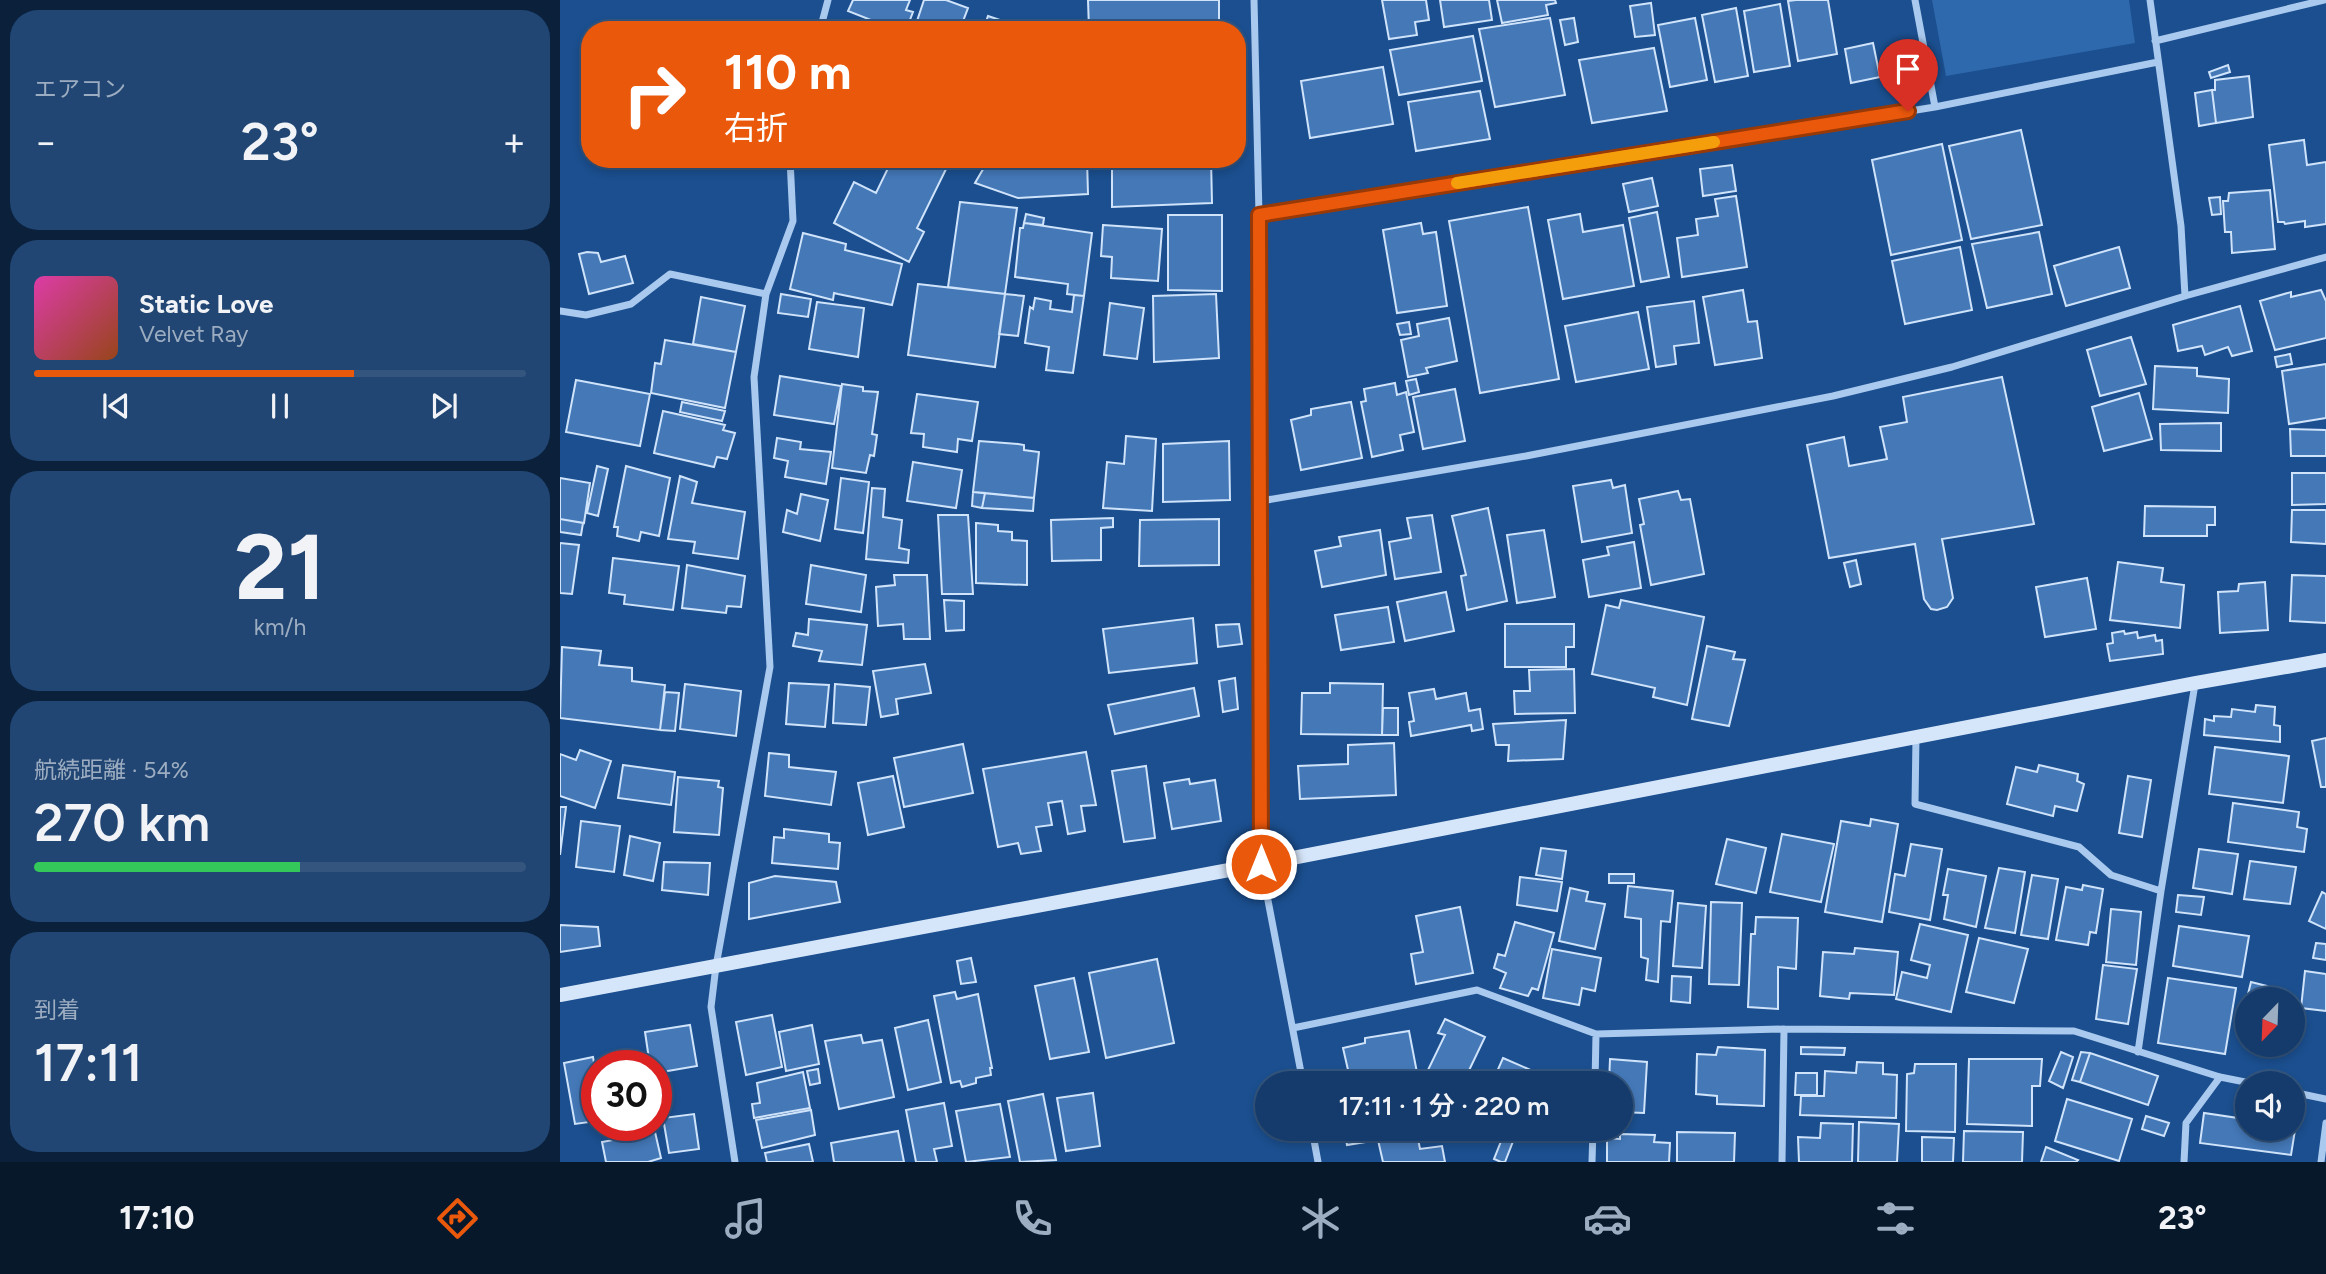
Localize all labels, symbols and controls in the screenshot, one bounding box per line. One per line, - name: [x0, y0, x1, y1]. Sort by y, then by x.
- pin: [1878, 39, 1938, 111]
- text: 110 m: [724, 42, 852, 101]
- icon: right: [609, 49, 700, 140]
- icon: arrive: [1889, 50, 1927, 88]
- text: エアコン: [34, 75, 126, 103]
- text: 右折: [724, 109, 788, 147]
- text: 23°: [241, 111, 319, 173]
- text: −: [34, 119, 58, 165]
- text: +: [502, 119, 526, 165]
- text: Static Love: [139, 288, 273, 320]
- text: Velvet Ray: [139, 320, 248, 348]
- icon: previous: [97, 387, 135, 425]
- icon: pause: [261, 387, 299, 425]
- icon: next: [425, 387, 463, 425]
- text: 21: [234, 513, 326, 622]
- text: km/h: [254, 613, 306, 641]
- text: 航続距離 · 54%: [34, 756, 189, 784]
- text: 270 km: [34, 792, 210, 854]
- position arrow: [1224, 827, 1298, 901]
- north arrow: [2235, 987, 2305, 1057]
- map controls: [2235, 987, 2305, 1141]
- text: 到着: [34, 996, 80, 1024]
- text: 17:11: [34, 1032, 143, 1094]
- speed limit sign: 30: [581, 1050, 672, 1141]
- button: sound: [2235, 1071, 2305, 1141]
- text: 17:11 · 1 分 · 220 m: [1338, 1090, 1550, 1122]
- icon: directions: [433, 1194, 482, 1243]
- icon: music: [721, 1194, 770, 1243]
- icon: phone: [1008, 1194, 1057, 1243]
- icon: climate: [1296, 1194, 1345, 1243]
- icon: car: [1583, 1194, 1632, 1243]
- icon: filters: [1871, 1194, 1920, 1243]
- text: 17:10: [119, 1199, 194, 1237]
- text: 23°: [2158, 1199, 2207, 1237]

